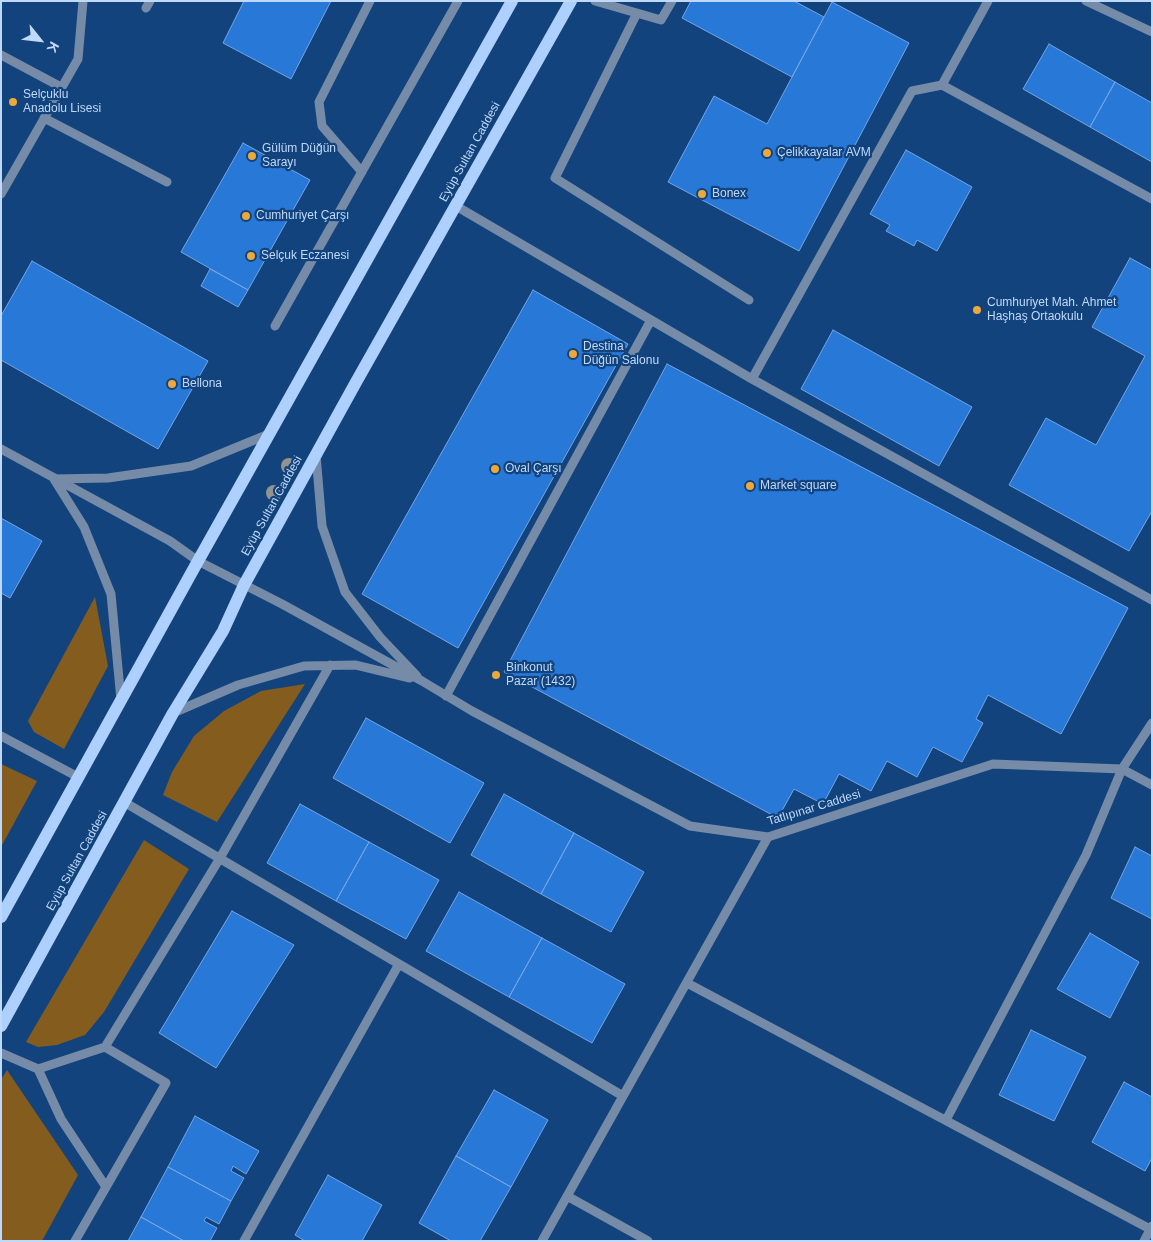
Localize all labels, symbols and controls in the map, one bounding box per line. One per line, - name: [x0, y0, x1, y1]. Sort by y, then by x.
- north arrow: [15, 15, 65, 65]
- text: K: [44, 39, 63, 56]
- place label: Selçuklu Anadolu Lisesi: [23, 88, 101, 116]
- marker: Selçuklu Anadolu Lisesi: [7, 96, 19, 108]
- street label: Eyüp Sultan Caddesi: [437, 99, 503, 205]
- place label: Gülüm Düğün Sarayı: [262, 142, 336, 170]
- place label: Çelikkayalar AVM: [777, 146, 871, 160]
- marker: Çelikkayalar AVM: [761, 147, 773, 159]
- marker: Gülüm Düğün Sarayı: [246, 150, 258, 162]
- place label: Bonex: [712, 187, 746, 201]
- marker: Bonex: [696, 188, 708, 200]
- place label: Cumhuriyet Çarşı: [256, 209, 349, 223]
- marker: Cumhuriyet Çarşı: [240, 210, 252, 222]
- place label: Selçuk Eczanesi: [261, 249, 349, 263]
- marker: Selçuk Eczanesi: [245, 250, 257, 262]
- place label: Cumhuriyet Mah. Ahmet Haşhaş Ortaokulu: [987, 296, 1116, 324]
- marker: Cumhuriyet Mah. Ahmet Haşhaş Ortaokulu: [971, 304, 983, 316]
- place label: Destina Düğün Salonu: [583, 340, 659, 368]
- marker: Destina Düğün Salonu: [567, 348, 579, 360]
- place label: Bellona: [182, 377, 222, 391]
- marker: Bellona: [166, 378, 178, 390]
- street label: Eyüp Sultan Caddesi: [239, 453, 305, 559]
- place label: Oval Çarşı: [505, 462, 562, 476]
- marker: Oval Çarşı: [489, 463, 501, 475]
- place label: Market square: [760, 479, 837, 493]
- marker: Market square: [744, 480, 756, 492]
- place label: Binkonut Pazar (1432): [506, 661, 575, 689]
- marker: Binkonut Pazar (1432): [490, 669, 502, 681]
- street label: Tatlıpınar Caddesi: [766, 787, 862, 829]
- street label: Eyüp Sultan Caddesi: [44, 808, 110, 914]

